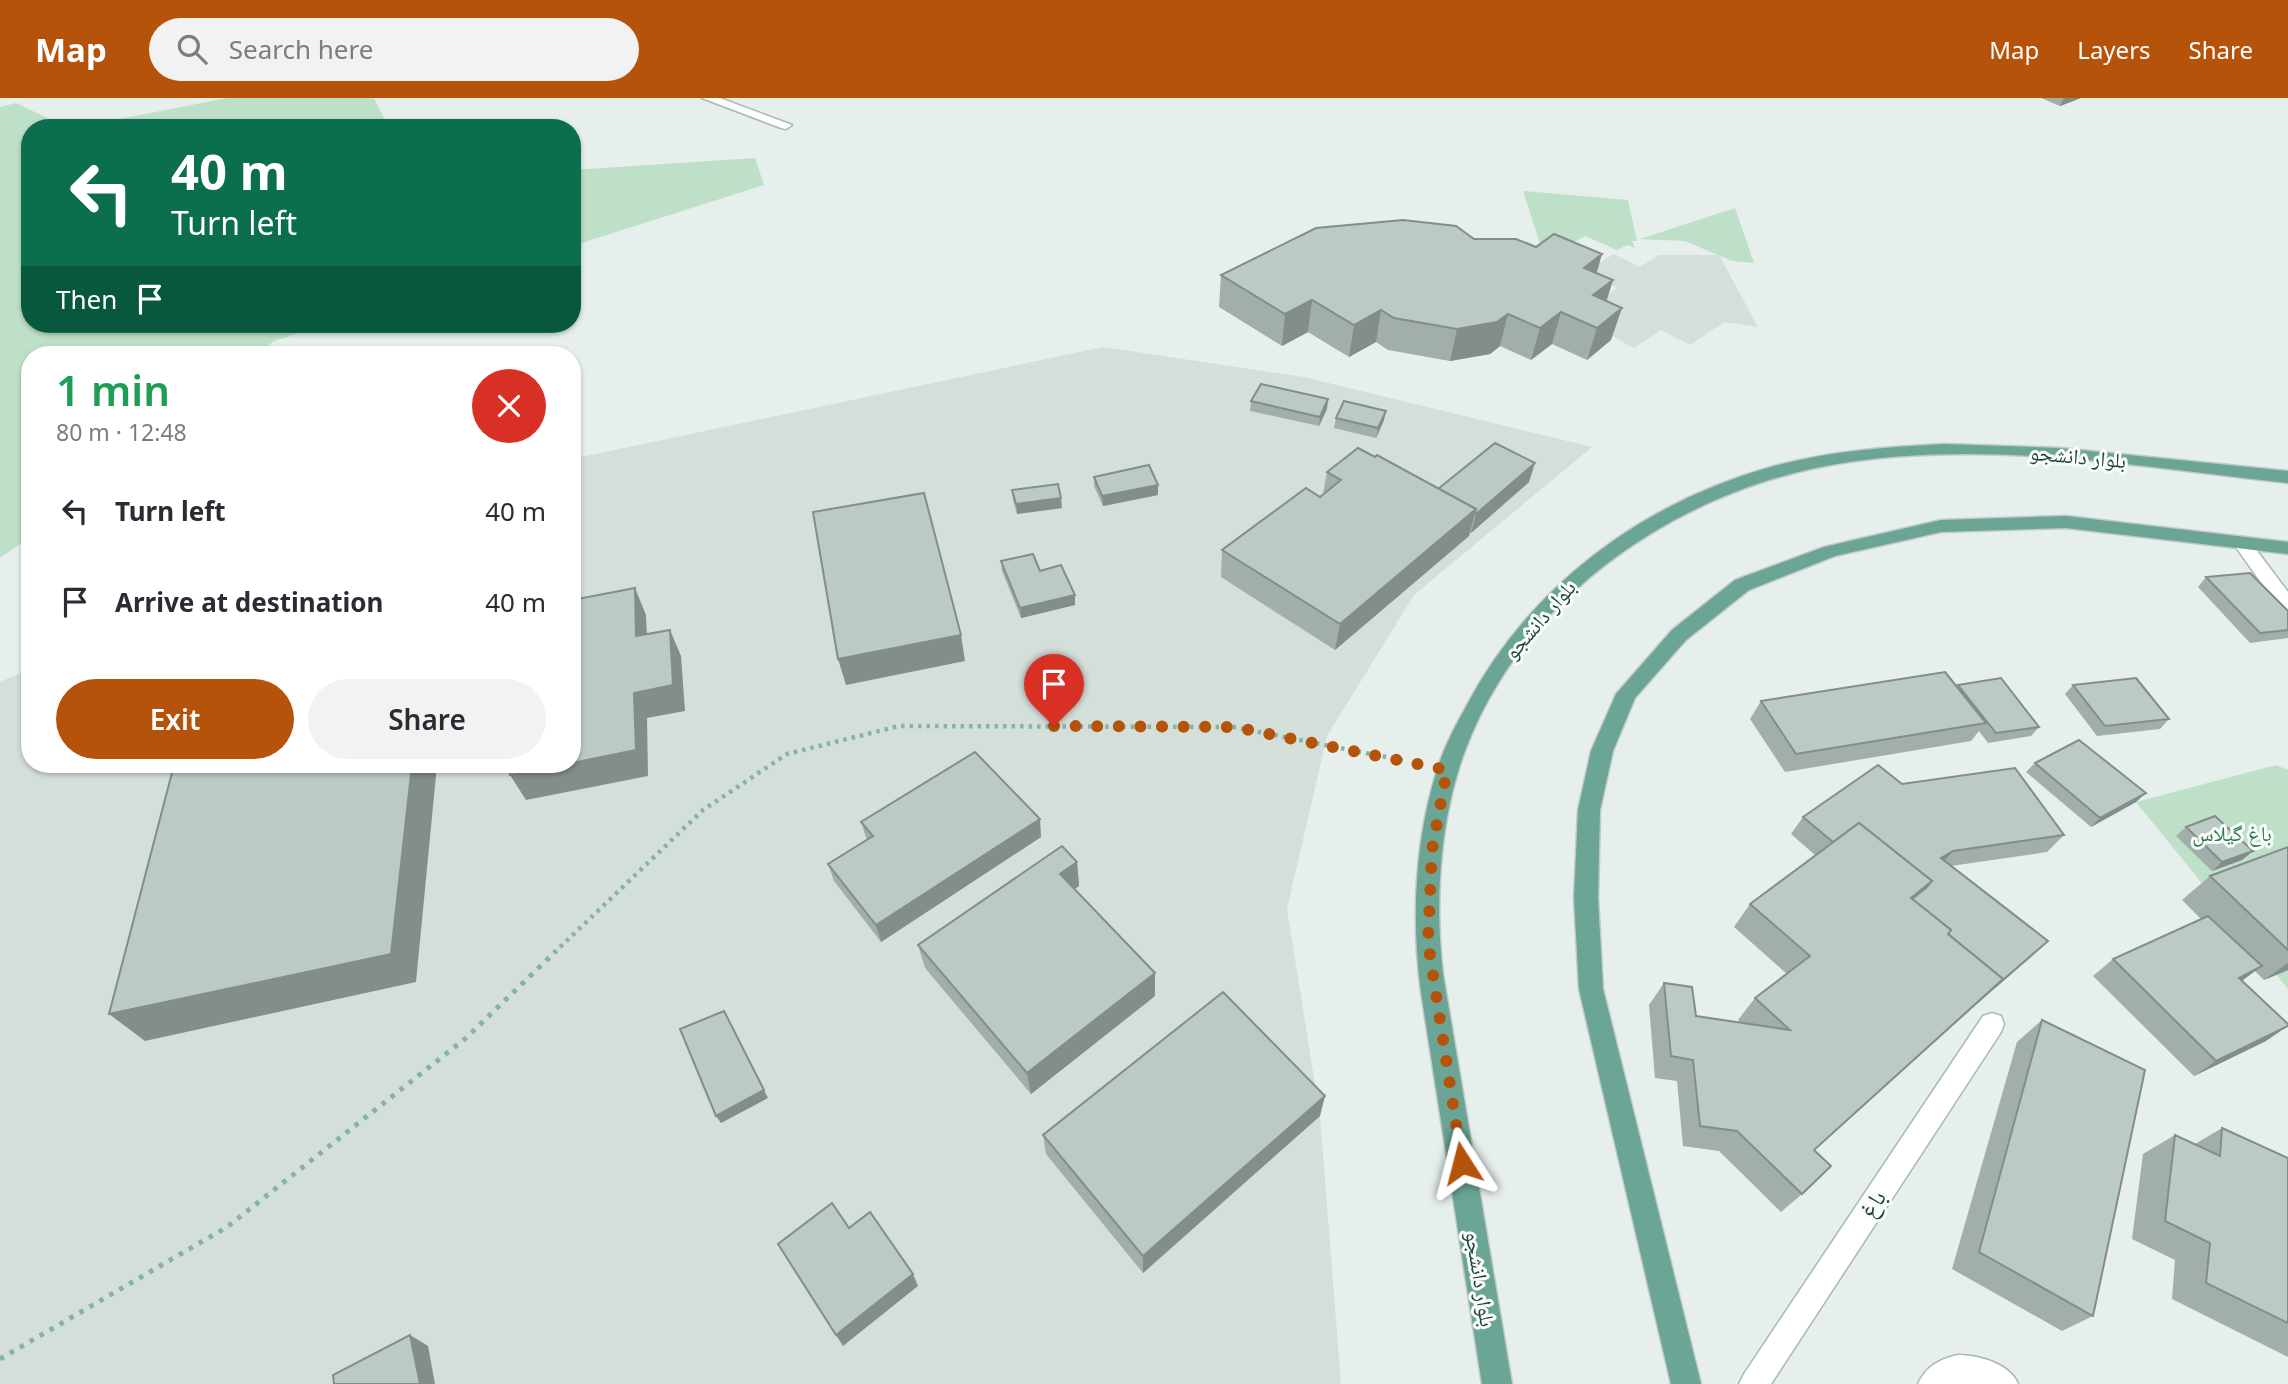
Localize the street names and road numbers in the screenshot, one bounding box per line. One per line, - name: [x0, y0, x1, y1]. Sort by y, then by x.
- street label: بلوار دانشجو: [2029, 438, 2127, 474]
- street label: بلوار دانشجو: [1497, 574, 1581, 665]
- street label: باغ: [1851, 1183, 1893, 1224]
- street label: بلوار دانشجو: [1460, 1229, 1502, 1329]

